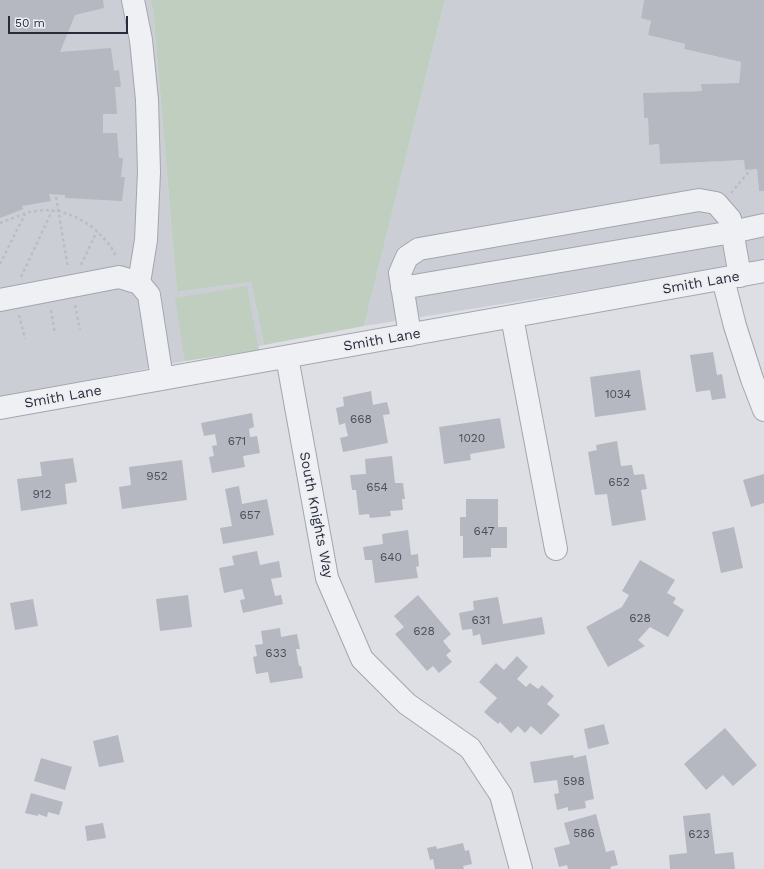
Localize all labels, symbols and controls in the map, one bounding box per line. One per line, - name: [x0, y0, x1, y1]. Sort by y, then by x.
- scale bar: [10, 8, 130, 34]
- text: 50 m: [15, 16, 45, 30]
- street label: Smith Lane: [661, 268, 741, 298]
- street label: Smith Lane: [342, 325, 422, 355]
- street label: Smith Lane: [23, 382, 103, 412]
- house number: 1034: [605, 387, 631, 401]
- house number: 668: [350, 412, 372, 426]
- house number: 1020: [459, 431, 485, 445]
- house number: 671: [228, 434, 246, 448]
- street label: South Knights Way: [295, 450, 337, 580]
- house number: 952: [146, 469, 168, 483]
- house number: 652: [608, 475, 630, 489]
- house number: 654: [366, 480, 388, 494]
- house number: 912: [32, 487, 52, 501]
- house number: 657: [239, 508, 261, 522]
- house number: 647: [474, 524, 494, 538]
- house number: 640: [380, 550, 402, 564]
- house number: 628: [629, 611, 651, 625]
- house number: 631: [472, 613, 490, 627]
- house number: 628: [413, 624, 435, 638]
- house number: 633: [265, 646, 287, 660]
- house number: 598: [563, 774, 585, 788]
- house number: 586: [573, 826, 595, 840]
- house number: 623: [688, 827, 710, 841]

